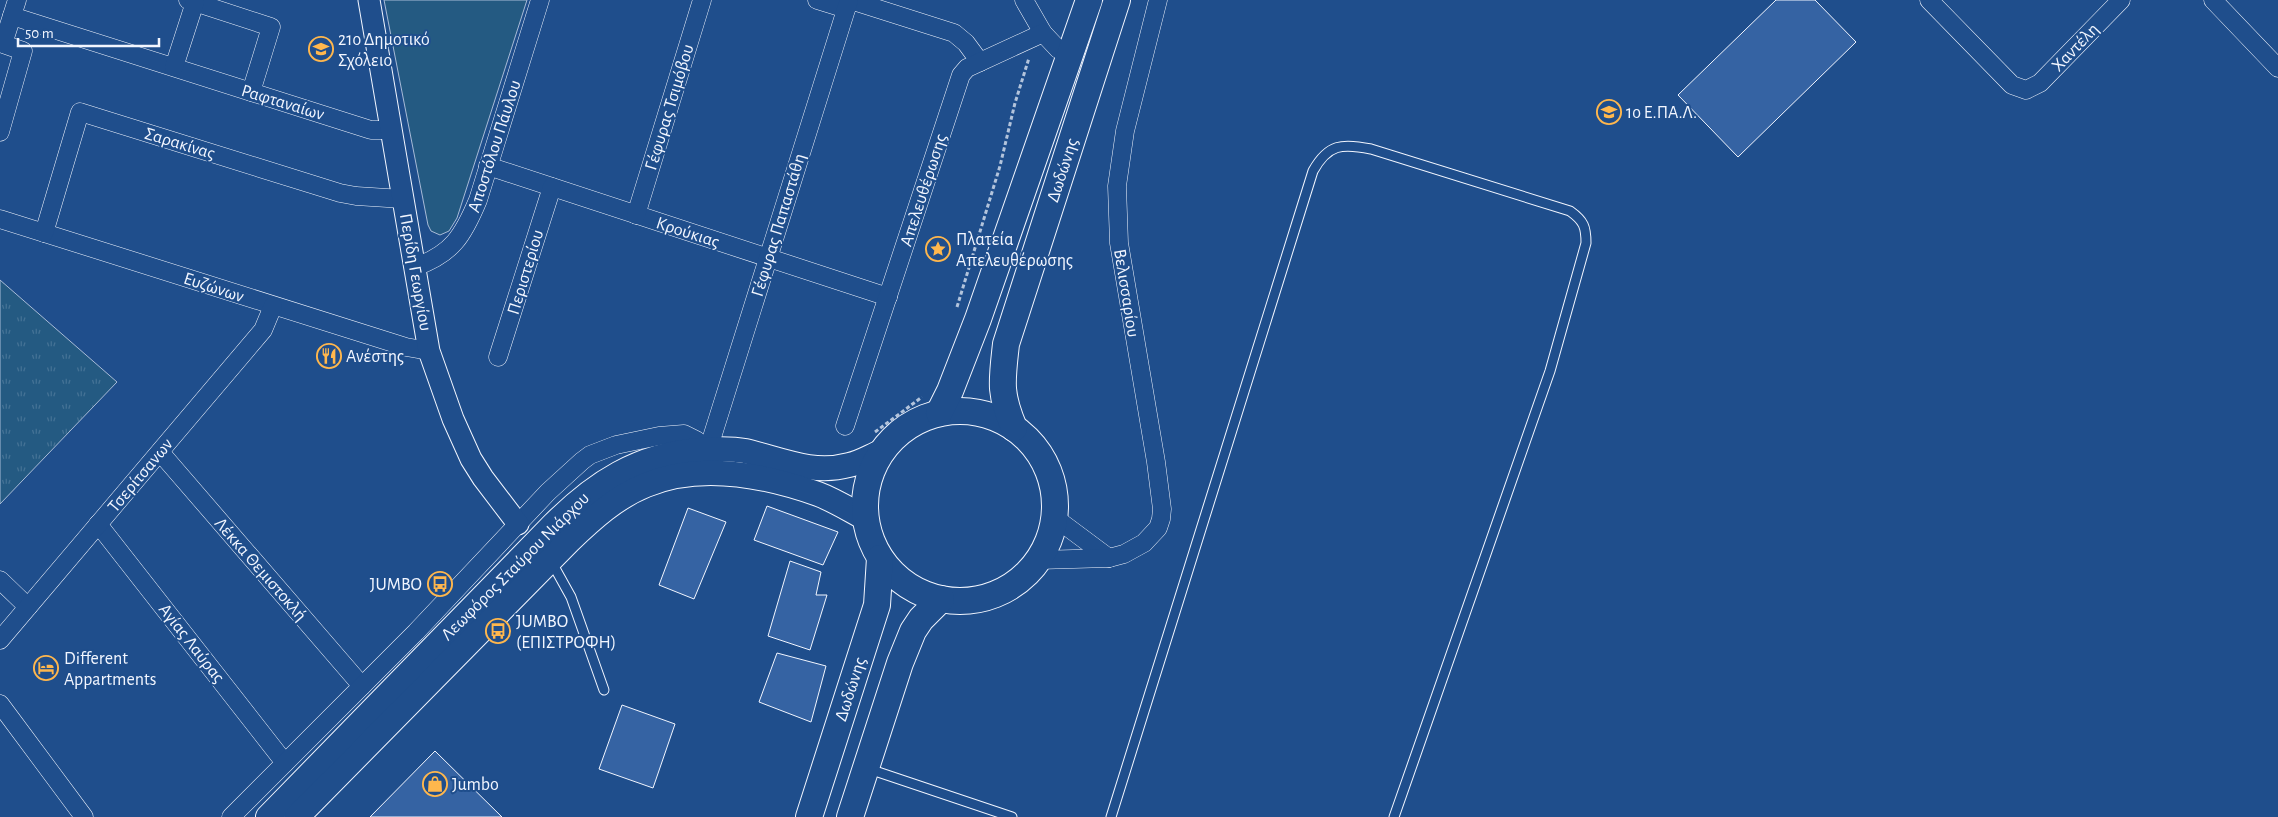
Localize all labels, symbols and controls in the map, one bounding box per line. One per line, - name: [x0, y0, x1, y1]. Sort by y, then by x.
- scale bar: [18, 15, 159, 47]
- street label: Χαντέλη: [2049, 20, 2103, 75]
- text: 50 m: [25, 26, 54, 41]
- place label: 21ο Δημοτικό Σχόλειο: [338, 31, 430, 70]
- school or university icon: 21ο Δημοτικό Σχόλειο: [308, 36, 334, 62]
- street label: Γέφυρας Τσιμόβου: [642, 42, 698, 172]
- street label: Αποστόλου Πάυλου: [465, 78, 525, 215]
- street label: Ραφταναίων: [239, 81, 327, 124]
- school or university icon: 1ο Ε.ΠΑ.Λ.: [1596, 99, 1622, 125]
- place label: 1ο Ε.ΠΑ.Λ.: [1626, 104, 1697, 122]
- street label: Σαρακίνας: [142, 124, 217, 163]
- street label: Απελευθέρωσης: [897, 132, 951, 249]
- street label: Δωδώνης: [1044, 136, 1082, 204]
- street label: Γέφυρας Παπαστάθη: [749, 152, 809, 299]
- street label: Περίδη Γεωργίου: [396, 212, 435, 332]
- street label: Κρούκιας: [654, 214, 722, 252]
- street label: Περιστερίου: [504, 227, 547, 317]
- place label: Πλατεία Απελευθέρωσης: [956, 230, 1073, 270]
- place icon: Πλατεία Απελευθέρωσης: [925, 236, 951, 262]
- street label: Βελισσαρίου: [1110, 248, 1143, 339]
- street label: Ευζώνων: [181, 270, 247, 306]
- restaurant icon: Ανέστης: [316, 343, 342, 369]
- place label: Ανέστης: [346, 348, 404, 366]
- street label: Τσερίτσανων: [104, 434, 177, 516]
- street label: Λεωφόρος Σταύρου Νιάρχου: [438, 489, 593, 644]
- street label: Λέκκα Θεμιστοκλή: [211, 515, 310, 625]
- bus stop icon: JUMBO: [427, 571, 453, 597]
- place label: JUMBO: [370, 576, 422, 594]
- street label: Αγίας Λαύρας: [155, 600, 228, 687]
- place label: JUMBO (ΕΠΙΣΤΡΟΦΗ): [516, 613, 616, 652]
- bus stop icon: JUMBO (ΕΠΙΣΤΡΟΦΗ): [485, 618, 511, 644]
- place label: Different Appartments: [64, 650, 156, 689]
- hotel icon: Different Appartments: [33, 655, 59, 681]
- street label: Δωδώνης: [832, 655, 870, 723]
- shop icon: Jumbo: [422, 771, 448, 797]
- place label: Jumbo: [452, 776, 499, 794]

